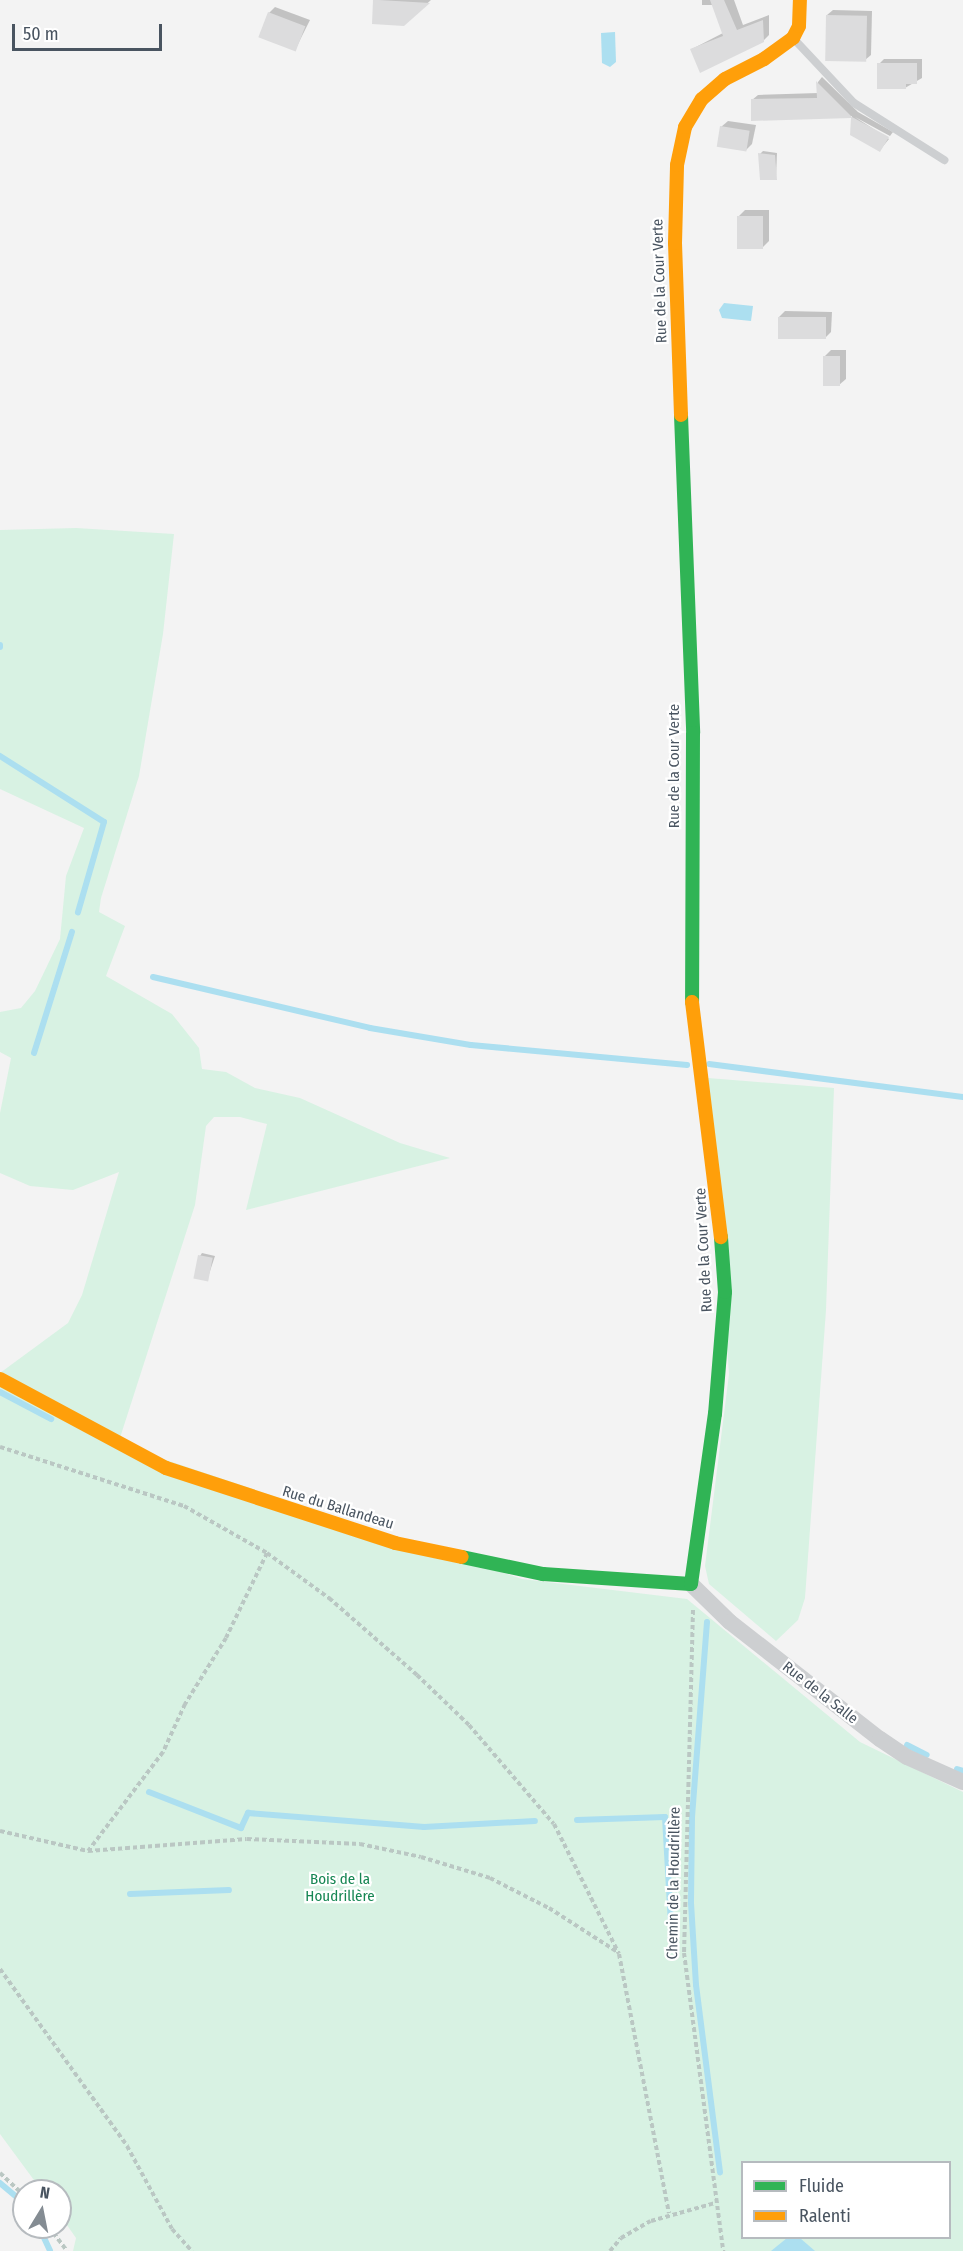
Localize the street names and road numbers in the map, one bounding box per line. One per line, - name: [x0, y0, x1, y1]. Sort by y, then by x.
- street label: Rue de la Cour Verte: [649, 218, 671, 344]
- street label: Rue de la Cour Verte: [666, 704, 684, 828]
- street label: Rue de la Cour Verte: [692, 1187, 716, 1313]
- street label: Rue du Ballandeau: [280, 1483, 396, 1533]
- street label: Rue de la Salle: [779, 1658, 861, 1728]
- street label: Chemin de la Houdrillère: [664, 1807, 684, 1959]

